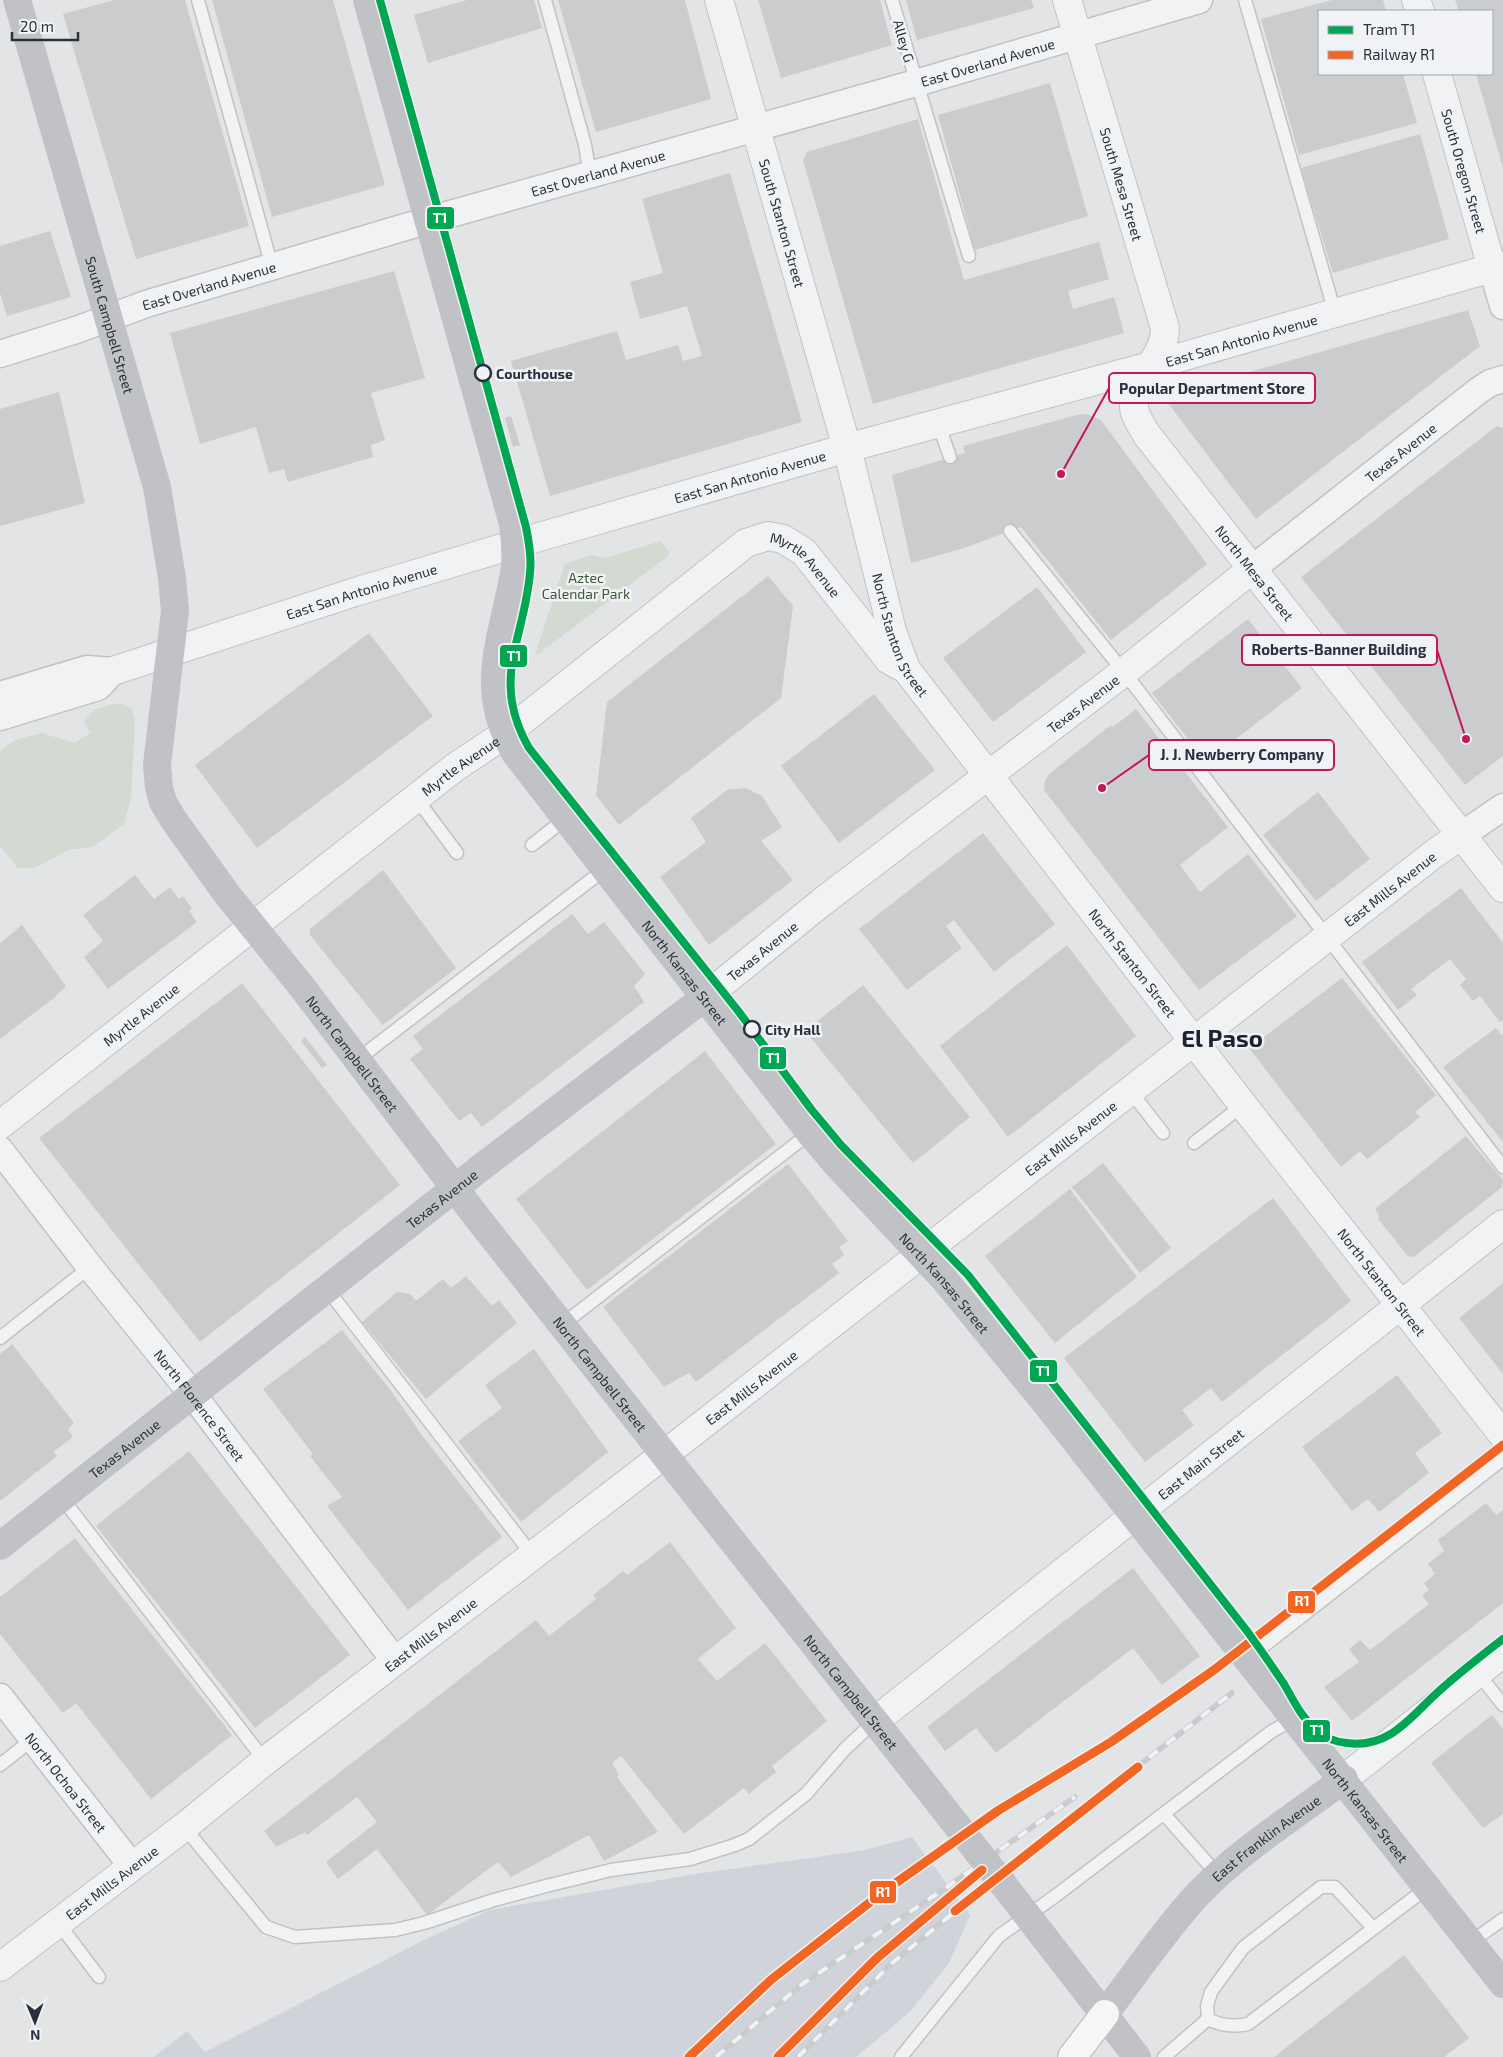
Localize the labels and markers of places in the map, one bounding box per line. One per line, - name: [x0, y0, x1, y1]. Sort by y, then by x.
- marker: Courthouse: [474, 364, 492, 382]
- place label: Courthouse: [496, 365, 573, 382]
- callout: Popular Department Store: [1109, 373, 1315, 403]
- callout: Roberts-Banner Building: [1242, 635, 1437, 665]
- callout: J. J. Newberry Company: [1149, 740, 1334, 770]
- marker: City Hall: [743, 1020, 761, 1038]
- place label: City Hall: [765, 1021, 821, 1038]

